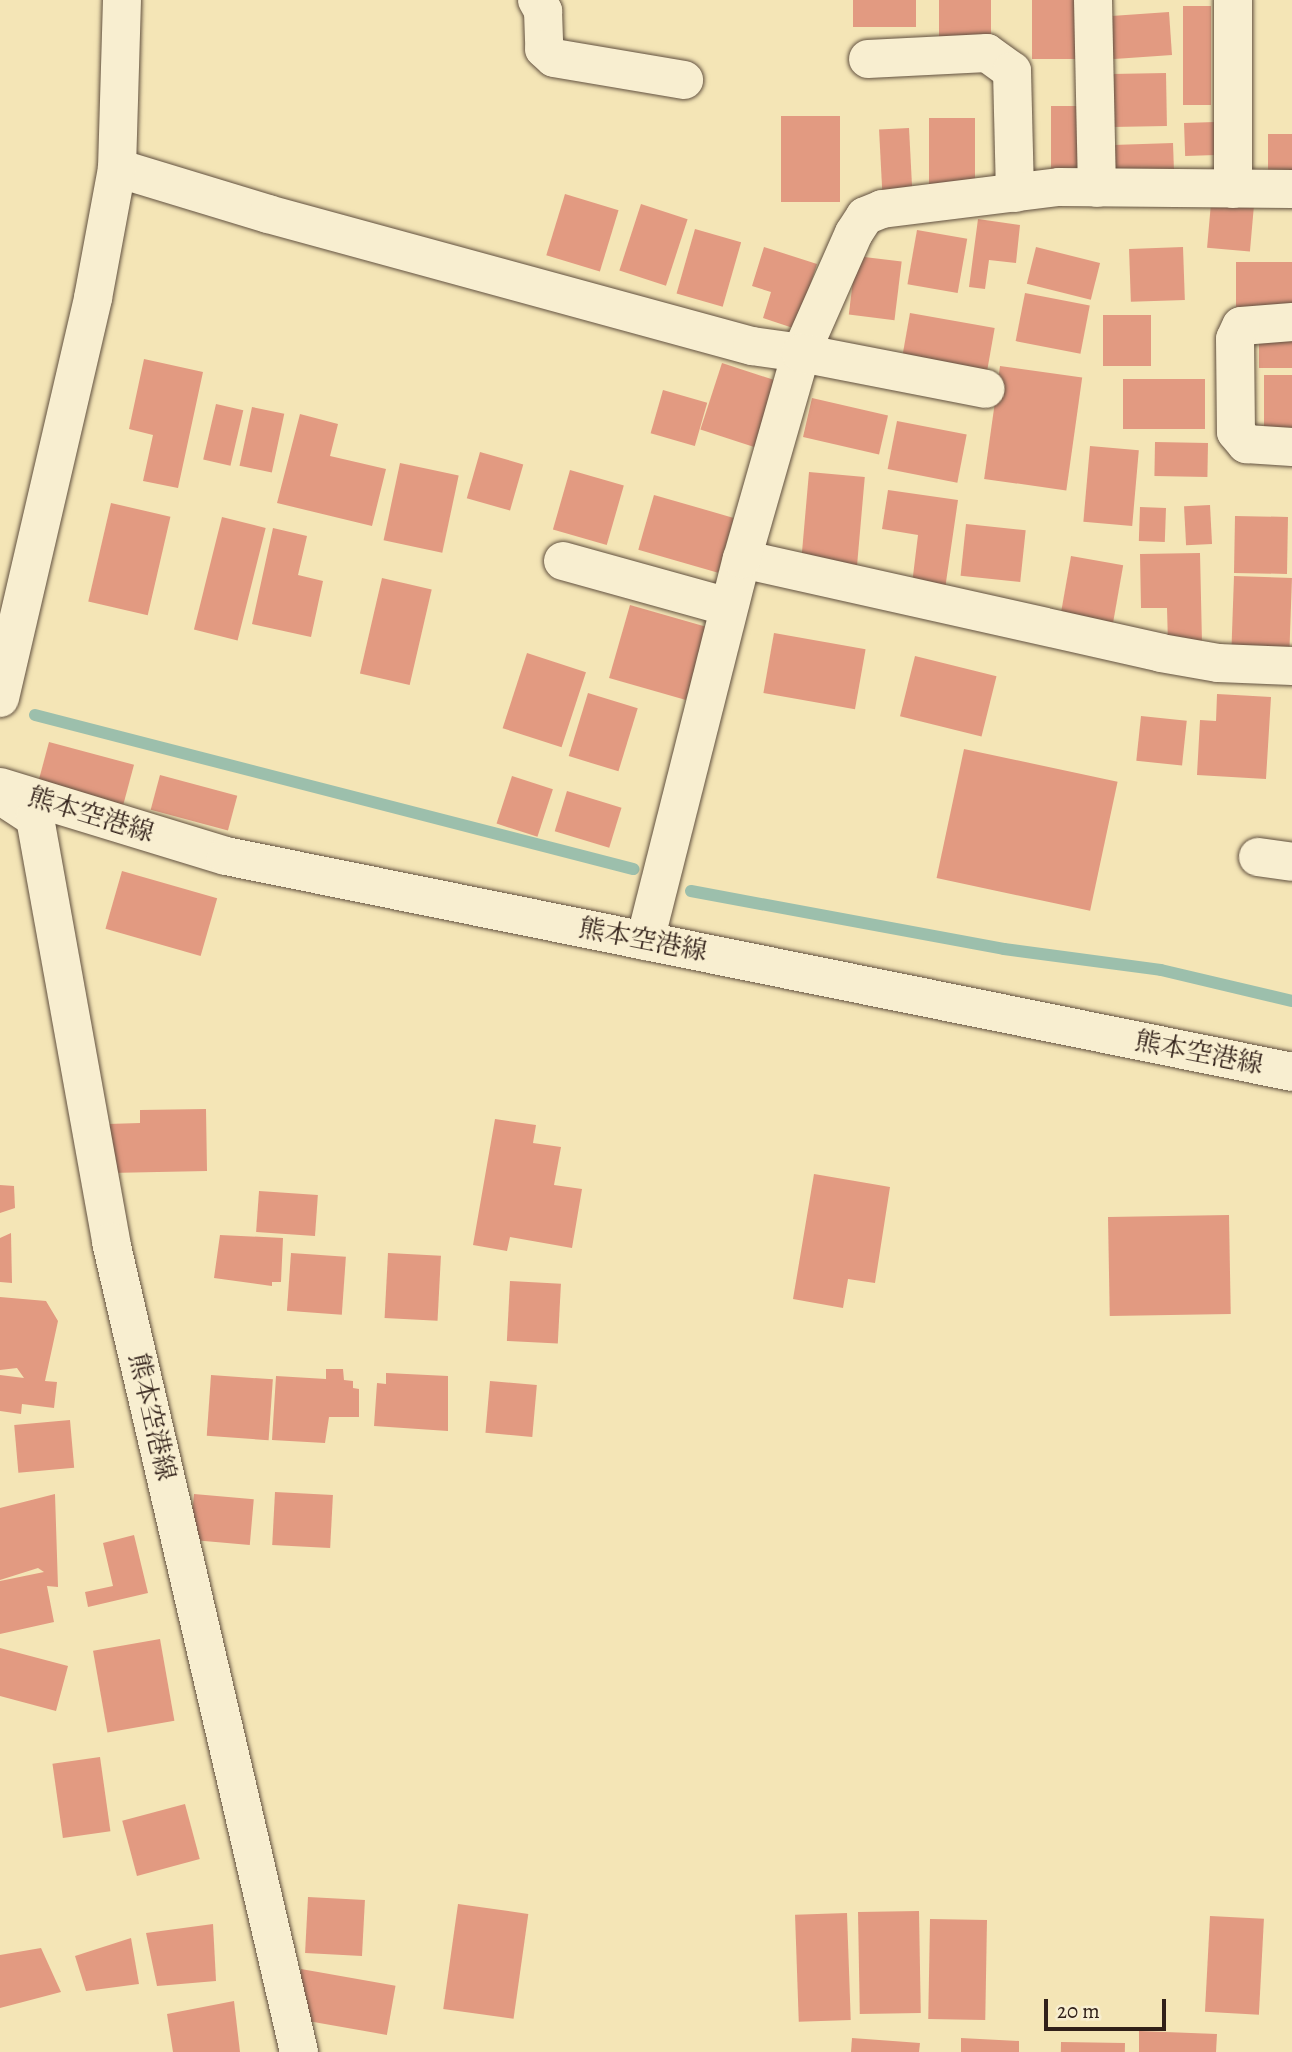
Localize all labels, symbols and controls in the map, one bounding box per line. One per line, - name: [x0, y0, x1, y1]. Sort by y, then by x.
- street label: 熊本空港線: [24, 781, 158, 849]
- street label: 熊本空港線: [576, 912, 710, 968]
- street label: 熊本空港線: [1132, 1025, 1266, 1081]
- street label: 熊本空港線: [122, 1350, 182, 1484]
- scale bar: [1047, 1986, 1170, 2030]
- text: 20 m: [1057, 1997, 1100, 2025]

